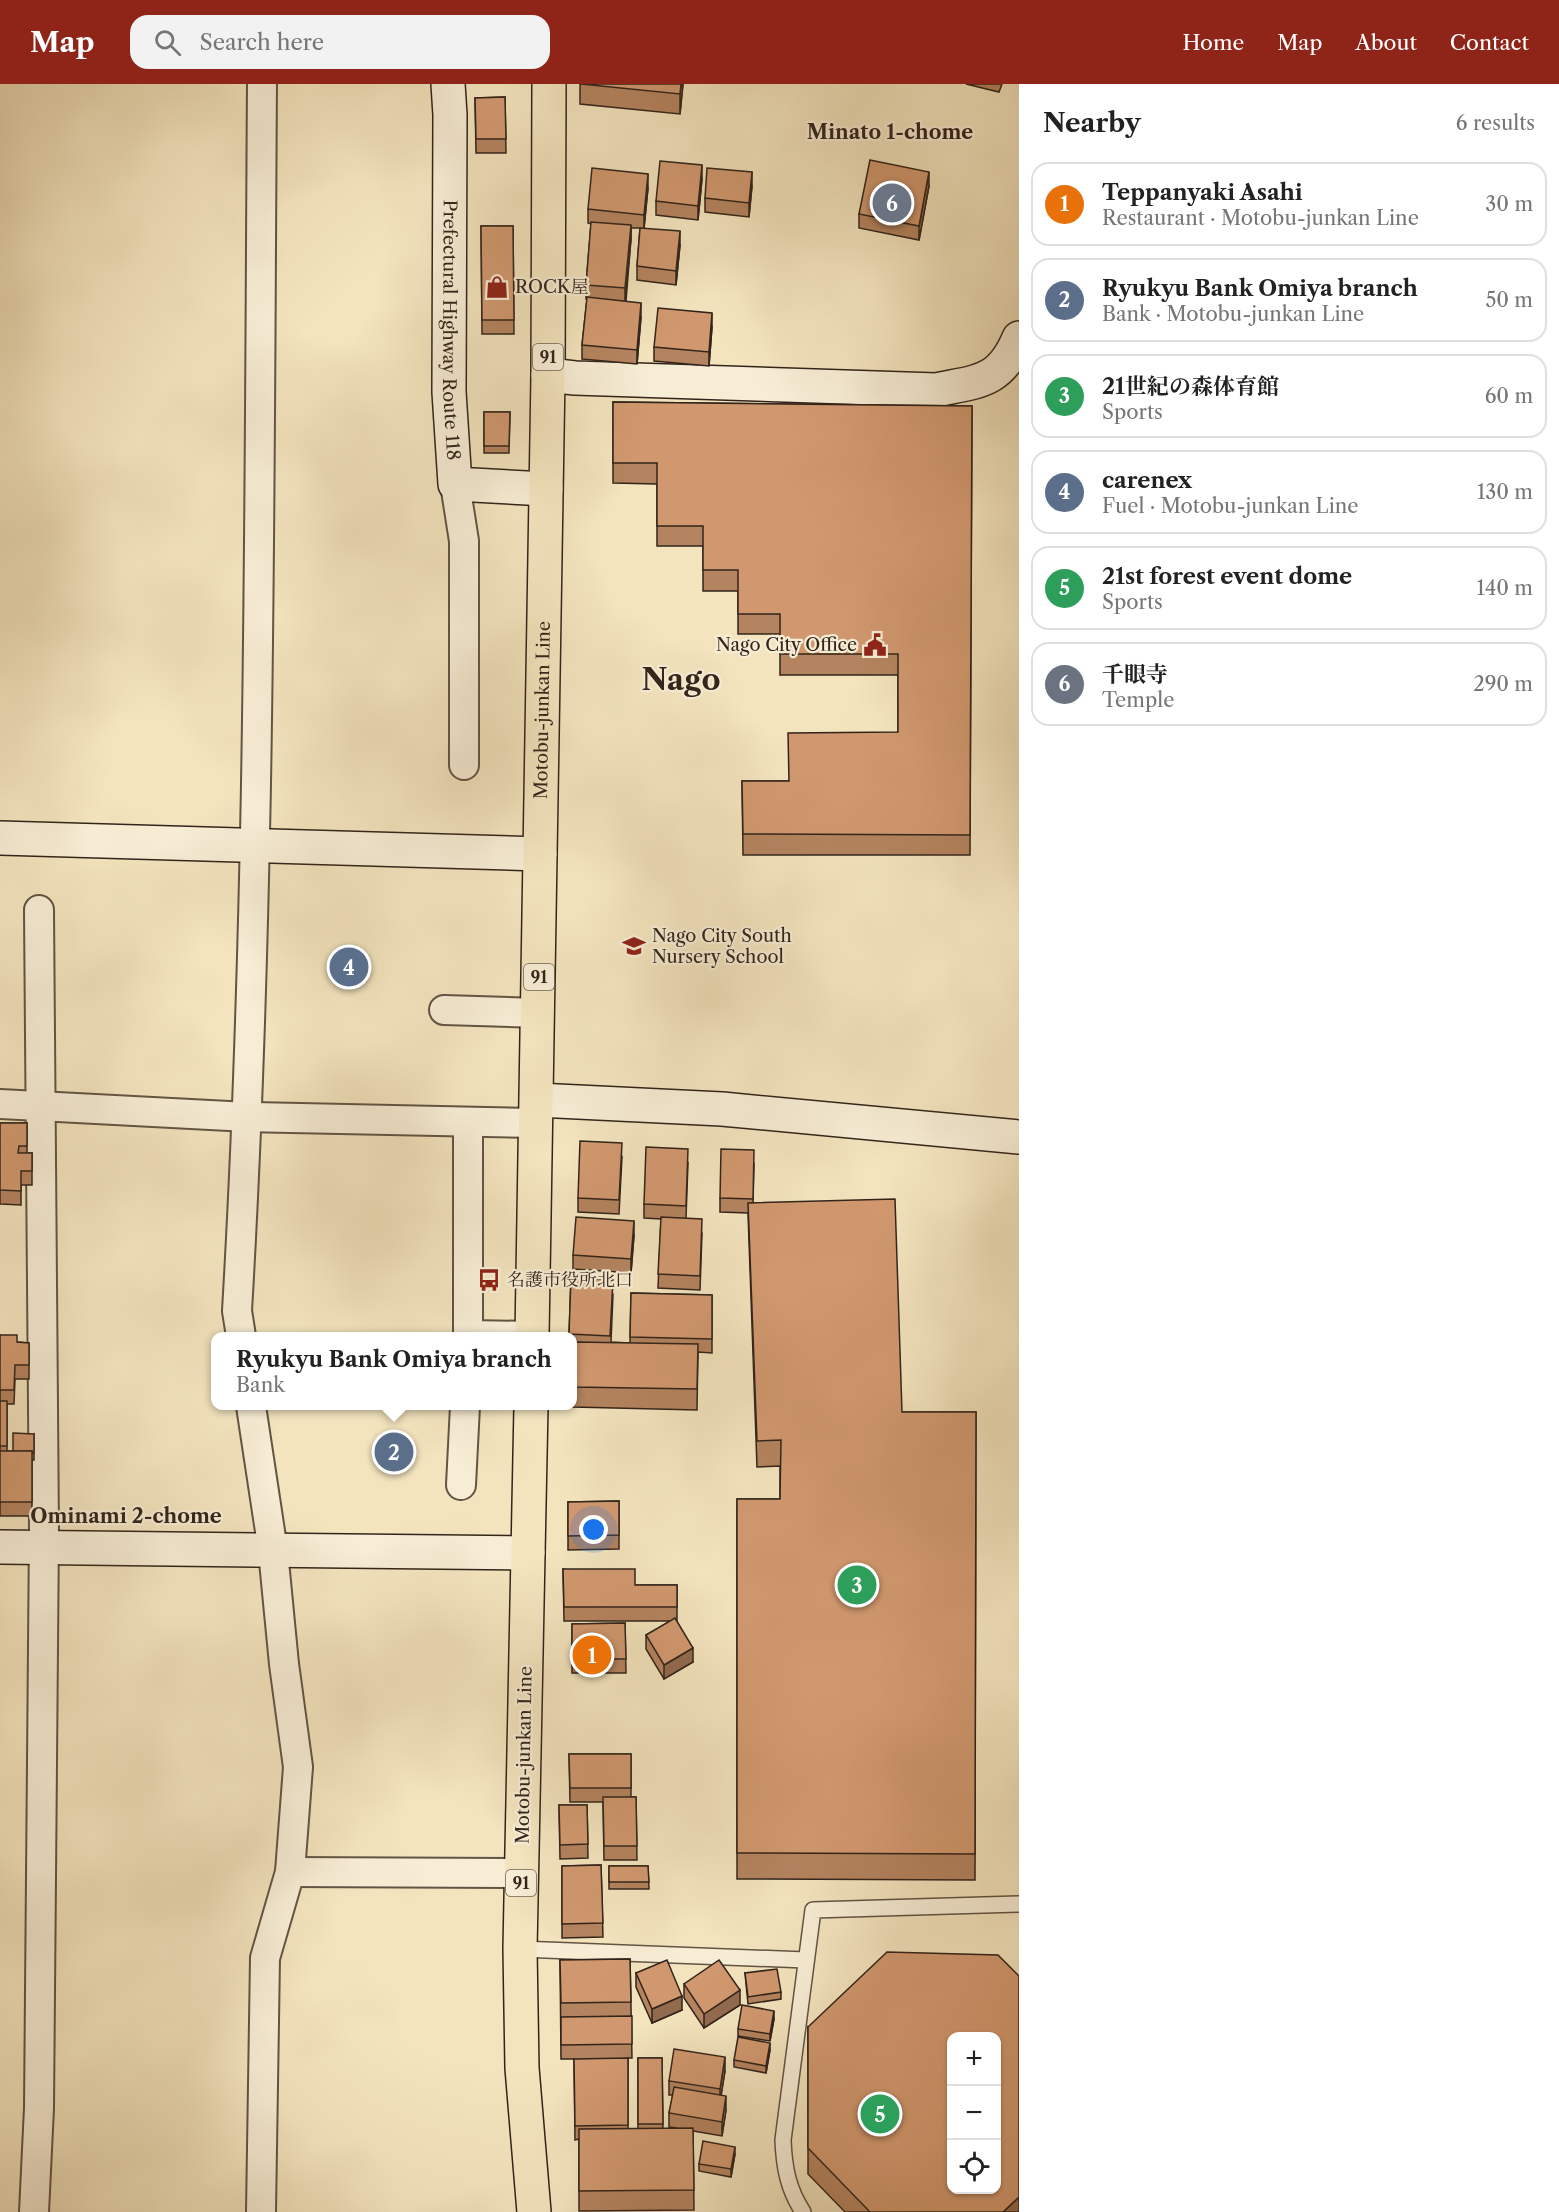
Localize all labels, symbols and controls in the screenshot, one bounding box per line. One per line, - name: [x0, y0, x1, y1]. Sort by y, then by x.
- search box: [130, 15, 550, 69]
- text: Map: [30, 25, 94, 59]
- icon: search: [151, 26, 184, 59]
- text: Search here: [199, 29, 324, 56]
- text: Home: [1183, 30, 1244, 55]
- text: Map: [1277, 30, 1322, 55]
- text: About: [1355, 30, 1417, 55]
- text: Contact: [1450, 30, 1529, 55]
- text: Nearby: [1043, 107, 1141, 139]
- text: 6 results: [1456, 111, 1535, 135]
- district label: Minato 1-chome: [807, 120, 973, 144]
- text: Teppanyaki Asahi: [1102, 179, 1303, 206]
- pin: 6: [872, 180, 912, 226]
- text: 1: [1060, 192, 1069, 216]
- text: 30 m: [1485, 192, 1533, 216]
- street label: Prefectural Highway Route 118: [438, 199, 464, 461]
- text: Restaurant · Motobu-junkan Line: [1102, 206, 1419, 230]
- shop icon: ROCK屋: [484, 274, 510, 300]
- text: Ryukyu Bank Omiya branch: [1102, 275, 1418, 302]
- place label: ROCK屋: [515, 276, 589, 298]
- text: 2: [1059, 288, 1070, 312]
- text: 50 m: [1486, 288, 1533, 312]
- text: Bank · Motobu-junkan Line: [1102, 302, 1364, 326]
- road number: 91: [533, 344, 563, 370]
- text: 21世紀の森体育館: [1102, 373, 1279, 400]
- text: 3: [1059, 384, 1070, 408]
- text: 60 m: [1485, 384, 1533, 408]
- text: Sports: [1102, 400, 1163, 424]
- text: carenex: [1102, 467, 1192, 494]
- text: 4: [1059, 480, 1070, 504]
- text: 130 m: [1477, 480, 1533, 504]
- text: Fuel · Motobu-junkan Line: [1102, 494, 1359, 518]
- text: 21st forest event dome: [1102, 563, 1352, 590]
- text: 5: [1059, 576, 1070, 600]
- text: 140 m: [1476, 576, 1533, 600]
- text: Sports: [1102, 590, 1163, 614]
- street label: Motobu-junkan Line: [530, 621, 555, 799]
- public building icon: Nago City Office: [862, 632, 888, 658]
- place label: Nago City Office: [716, 634, 857, 656]
- district label: Nago: [642, 661, 720, 698]
- text: 千眼寺: [1102, 661, 1168, 688]
- text: 6: [1059, 672, 1070, 696]
- text: 290 m: [1473, 672, 1533, 696]
- text: Temple: [1102, 688, 1174, 712]
- place label: Nago City South Nursery School: [652, 925, 792, 968]
- school or university icon: Nago City South Nursery School: [621, 933, 647, 959]
- pin: 4: [330, 944, 368, 990]
- road number: 91: [524, 964, 554, 990]
- bus stop icon: 名護市役所北口: [476, 1267, 502, 1293]
- place label: 名護市役所北口: [507, 1269, 633, 1291]
- popup: [211, 1332, 577, 1410]
- text: Ryukyu Bank Omiya branch: [236, 1346, 552, 1373]
- text: Bank: [236, 1373, 285, 1397]
- pin: 2: [374, 1430, 414, 1474]
- district label: Ominami 2-chome: [30, 1504, 222, 1528]
- your location: [579, 1515, 608, 1544]
- pin: 3: [838, 1562, 876, 1608]
- pin: 1: [572, 1632, 612, 1678]
- street label: Motobu-junkan Line: [511, 1666, 537, 1844]
- road number: 91: [506, 1870, 536, 1896]
- map controls: [947, 2032, 1001, 2194]
- button: +: [947, 2032, 1001, 2086]
- button: −: [947, 2086, 1001, 2140]
- pin: 5: [860, 2092, 900, 2136]
- button: locate: [947, 2140, 1001, 2194]

